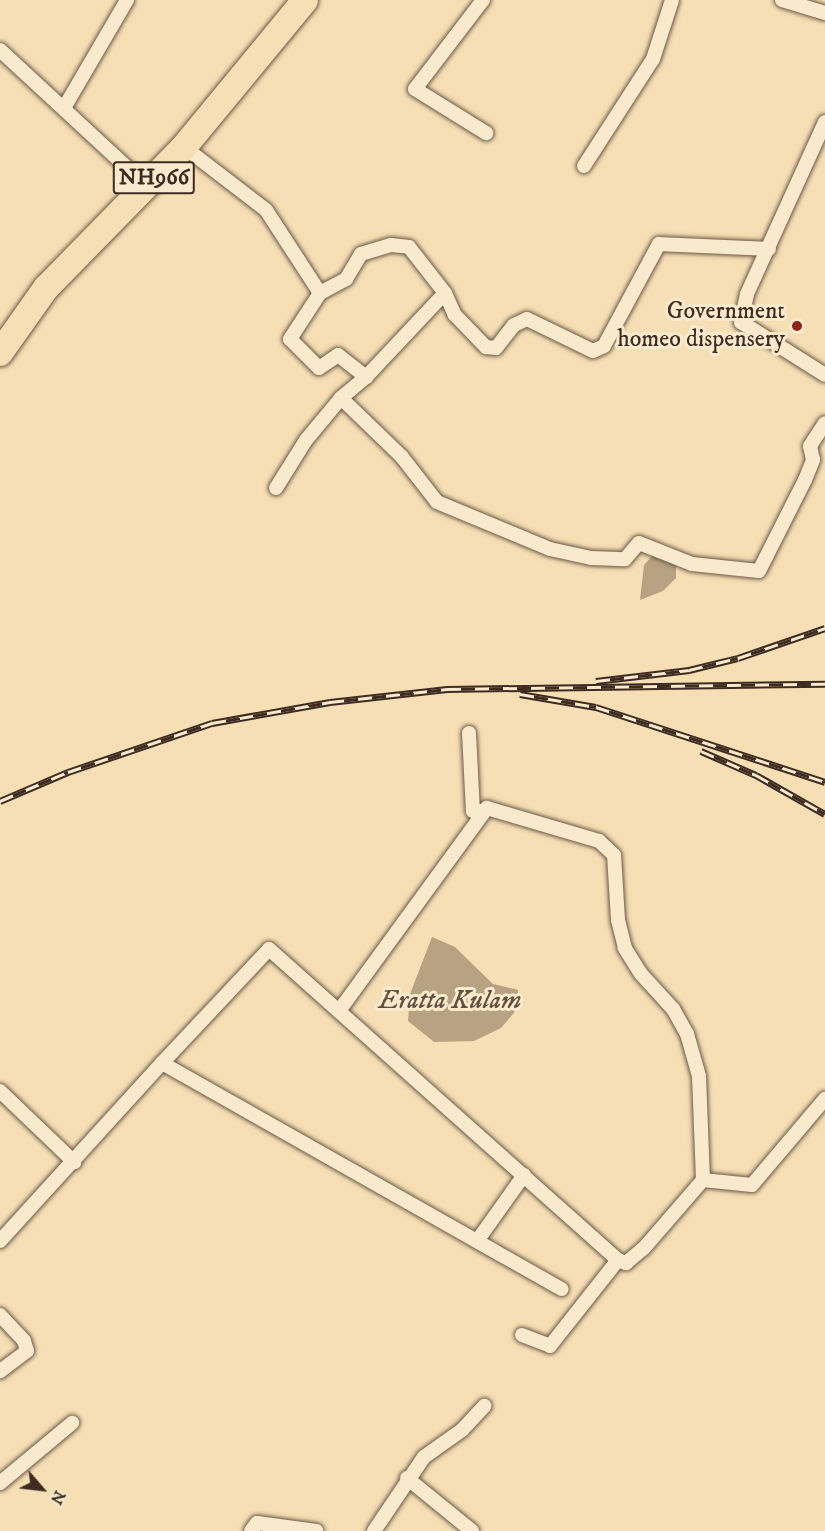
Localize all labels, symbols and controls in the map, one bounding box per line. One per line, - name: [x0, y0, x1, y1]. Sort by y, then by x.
- road number: NH966: [112, 159, 196, 197]
- place label: Government homeo dispensery: [617, 298, 785, 354]
- marker: Government homeo dispensery: [790, 319, 804, 333]
- water label: Eratta Kulam: [379, 985, 521, 1017]
- north arrow: [12, 1459, 72, 1519]
- text: N: [46, 1487, 70, 1508]

